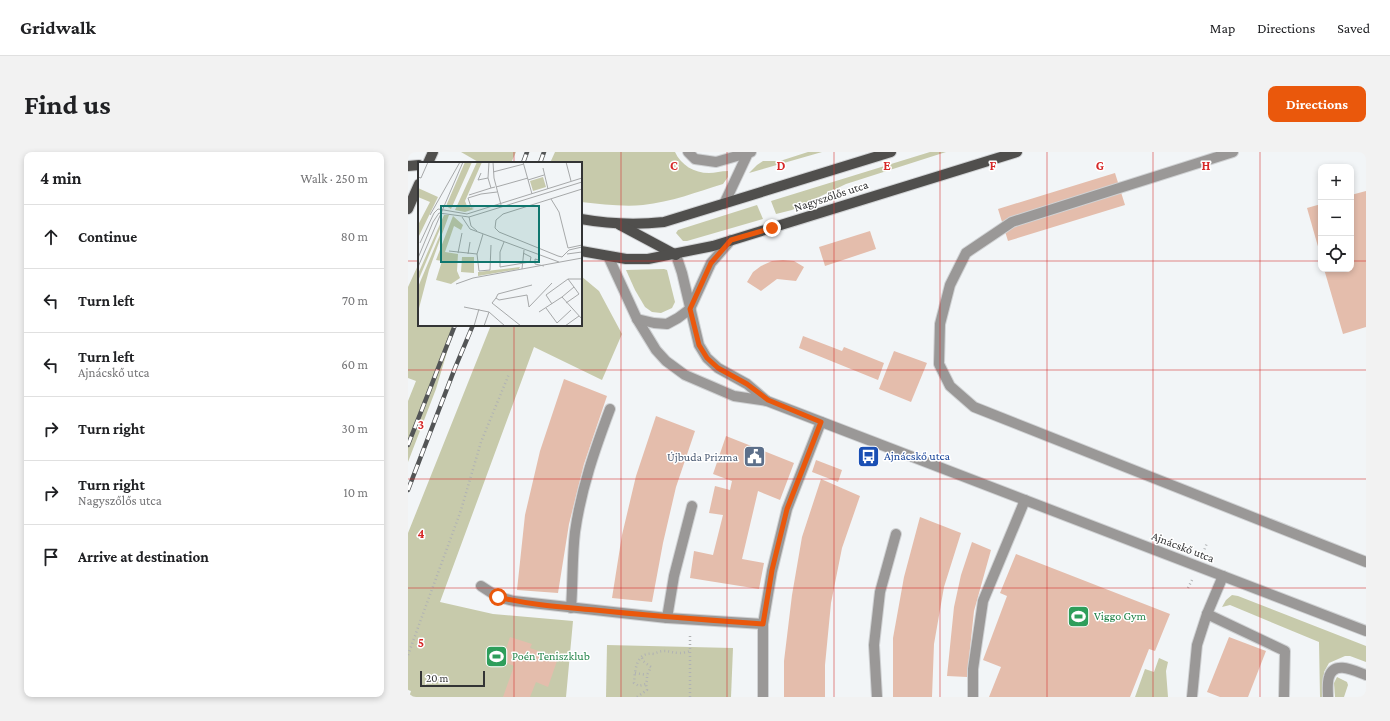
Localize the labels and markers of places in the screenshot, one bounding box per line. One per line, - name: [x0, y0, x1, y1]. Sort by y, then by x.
- bus stop icon: Ajnácskő utca: [856, 443, 882, 469]
- public building icon: Újbuda Prizma: [741, 444, 767, 470]
- place label: Ajnácskő utca: [884, 449, 951, 463]
- place label: Újbuda Prizma: [667, 450, 738, 464]
- sports icon: Viggo Gym: [1065, 603, 1091, 629]
- place label: Viggo Gym: [1094, 609, 1147, 623]
- sports icon: Poén Teniszklub: [483, 643, 509, 669]
- place label: Poén Teniszklub: [512, 649, 590, 663]

